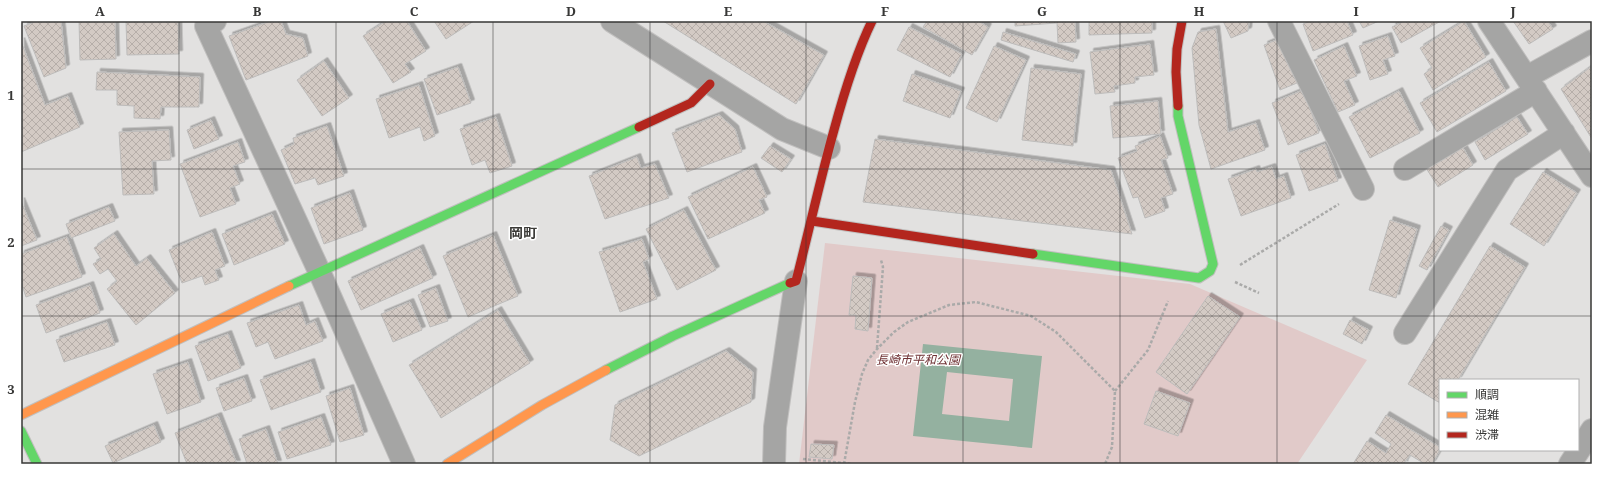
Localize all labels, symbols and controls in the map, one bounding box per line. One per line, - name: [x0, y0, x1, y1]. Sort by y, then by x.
- text: A: [95, 2, 105, 20]
- text: B: [253, 2, 262, 20]
- text: C: [410, 2, 419, 20]
- text: D: [566, 2, 576, 20]
- text: E: [724, 2, 733, 20]
- text: F: [881, 2, 889, 20]
- text: G: [1037, 2, 1047, 20]
- text: H: [1194, 2, 1205, 20]
- text: I: [1353, 2, 1359, 20]
- text: J: [1509, 2, 1516, 20]
- text: 1: [7, 86, 15, 104]
- district label: 岡町: [509, 223, 537, 242]
- text: 2: [7, 233, 15, 251]
- park label: 長崎市平和公園: [876, 351, 962, 368]
- legend: [1439, 379, 1579, 451]
- text: 3: [7, 380, 15, 398]
- text: 順調: [1475, 386, 1499, 403]
- text: 混雑: [1475, 406, 1499, 423]
- text: 渋滞: [1475, 426, 1499, 443]

